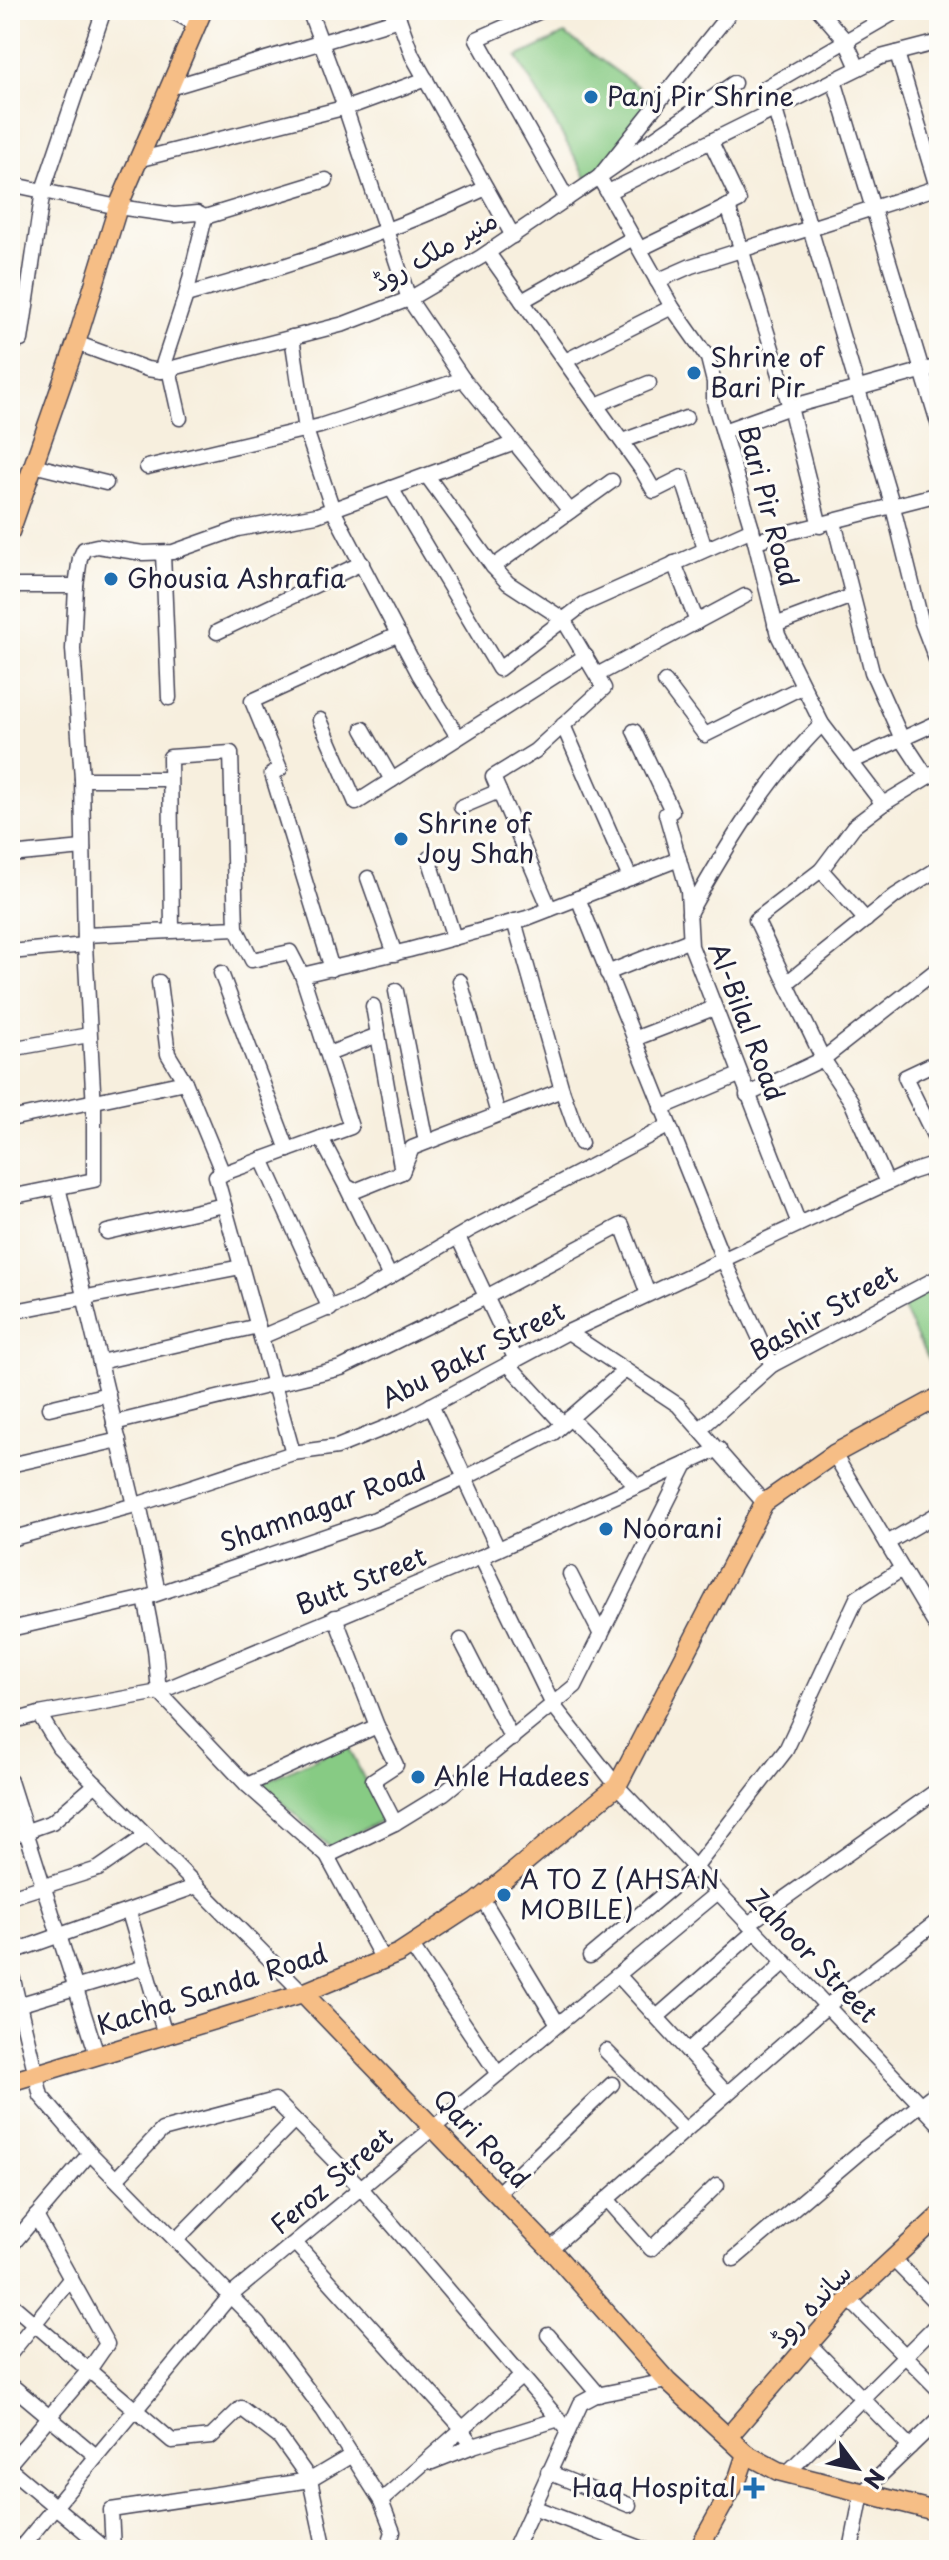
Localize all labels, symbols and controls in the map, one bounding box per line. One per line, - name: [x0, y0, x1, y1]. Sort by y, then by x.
- place label: Panj Pir Shrine: [607, 76, 794, 115]
- marker: Panj Pir Shrine: [582, 88, 600, 106]
- street label: منیر ملک روڈ: [364, 199, 504, 300]
- place label: Shrine of Bari Pir: [710, 337, 825, 406]
- marker: Shrine of Bari Pir: [685, 364, 703, 382]
- street label: Bari Pir Road: [729, 421, 810, 590]
- place label: Ghousia Ashrafia: [127, 558, 346, 597]
- marker: Ghousia Ashrafia: [102, 570, 120, 588]
- place label: Shrine of Joy Shah: [417, 803, 535, 872]
- marker: Shrine of Joy Shah: [392, 830, 410, 848]
- street label: Al-Bilal Road: [699, 936, 796, 1106]
- street label: Bashir Street: [742, 1254, 905, 1370]
- street label: Abu Bakr Street: [374, 1291, 571, 1417]
- street label: Shamnagar Road: [214, 1450, 431, 1561]
- place label: Noorani: [622, 1508, 722, 1547]
- marker: Noorani: [597, 1520, 615, 1538]
- street label: Butt Street: [289, 1536, 432, 1624]
- place label: Ahle Hadees: [434, 1756, 590, 1795]
- marker: Ahle Hadees: [409, 1768, 427, 1786]
- place label: A TO Z (AHSAN MOBILE): [520, 1859, 720, 1928]
- street label: Zahoor Street: [739, 1879, 888, 2031]
- marker: A TO Z (AHSAN MOBILE): [495, 1886, 513, 1904]
- street label: Kacha Sanda Road: [91, 1933, 332, 2044]
- street label: Qari Road: [425, 2079, 540, 2197]
- street label: Feroz Street: [261, 2117, 401, 2243]
- street label: ساندہ روڈ: [760, 2254, 860, 2356]
- north arrow: [817, 2428, 897, 2508]
- text: N: [857, 2463, 894, 2496]
- place label: Haq Hospital: [572, 2467, 736, 2506]
- marker: Haq Hospital: [743, 2477, 765, 2499]

